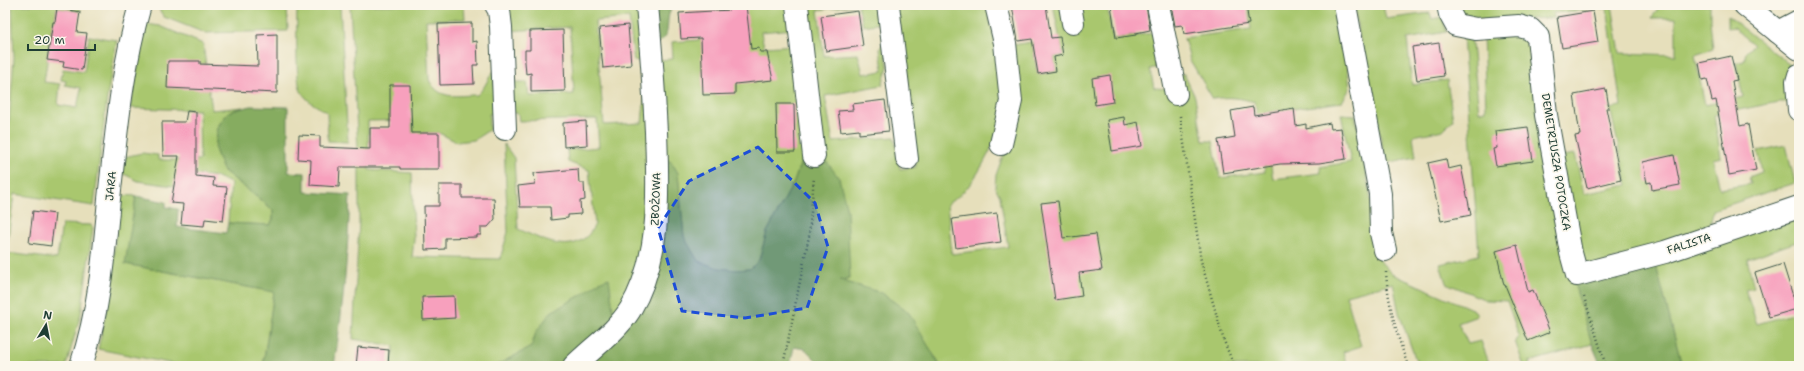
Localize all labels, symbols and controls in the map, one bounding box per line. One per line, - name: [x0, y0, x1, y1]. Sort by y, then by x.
- scale bar: [28, 26, 95, 52]
- text: 20 m: [34, 32, 65, 48]
- street label: DEMETRIUSZA POTOCZKA: [1538, 92, 1574, 232]
- street label: JARA: [102, 170, 120, 202]
- street label: ZBOŻOWA: [648, 172, 664, 226]
- street label: FALISTA: [1665, 230, 1713, 258]
- north arrow: [26, 305, 66, 345]
- text: N: [42, 308, 54, 324]

